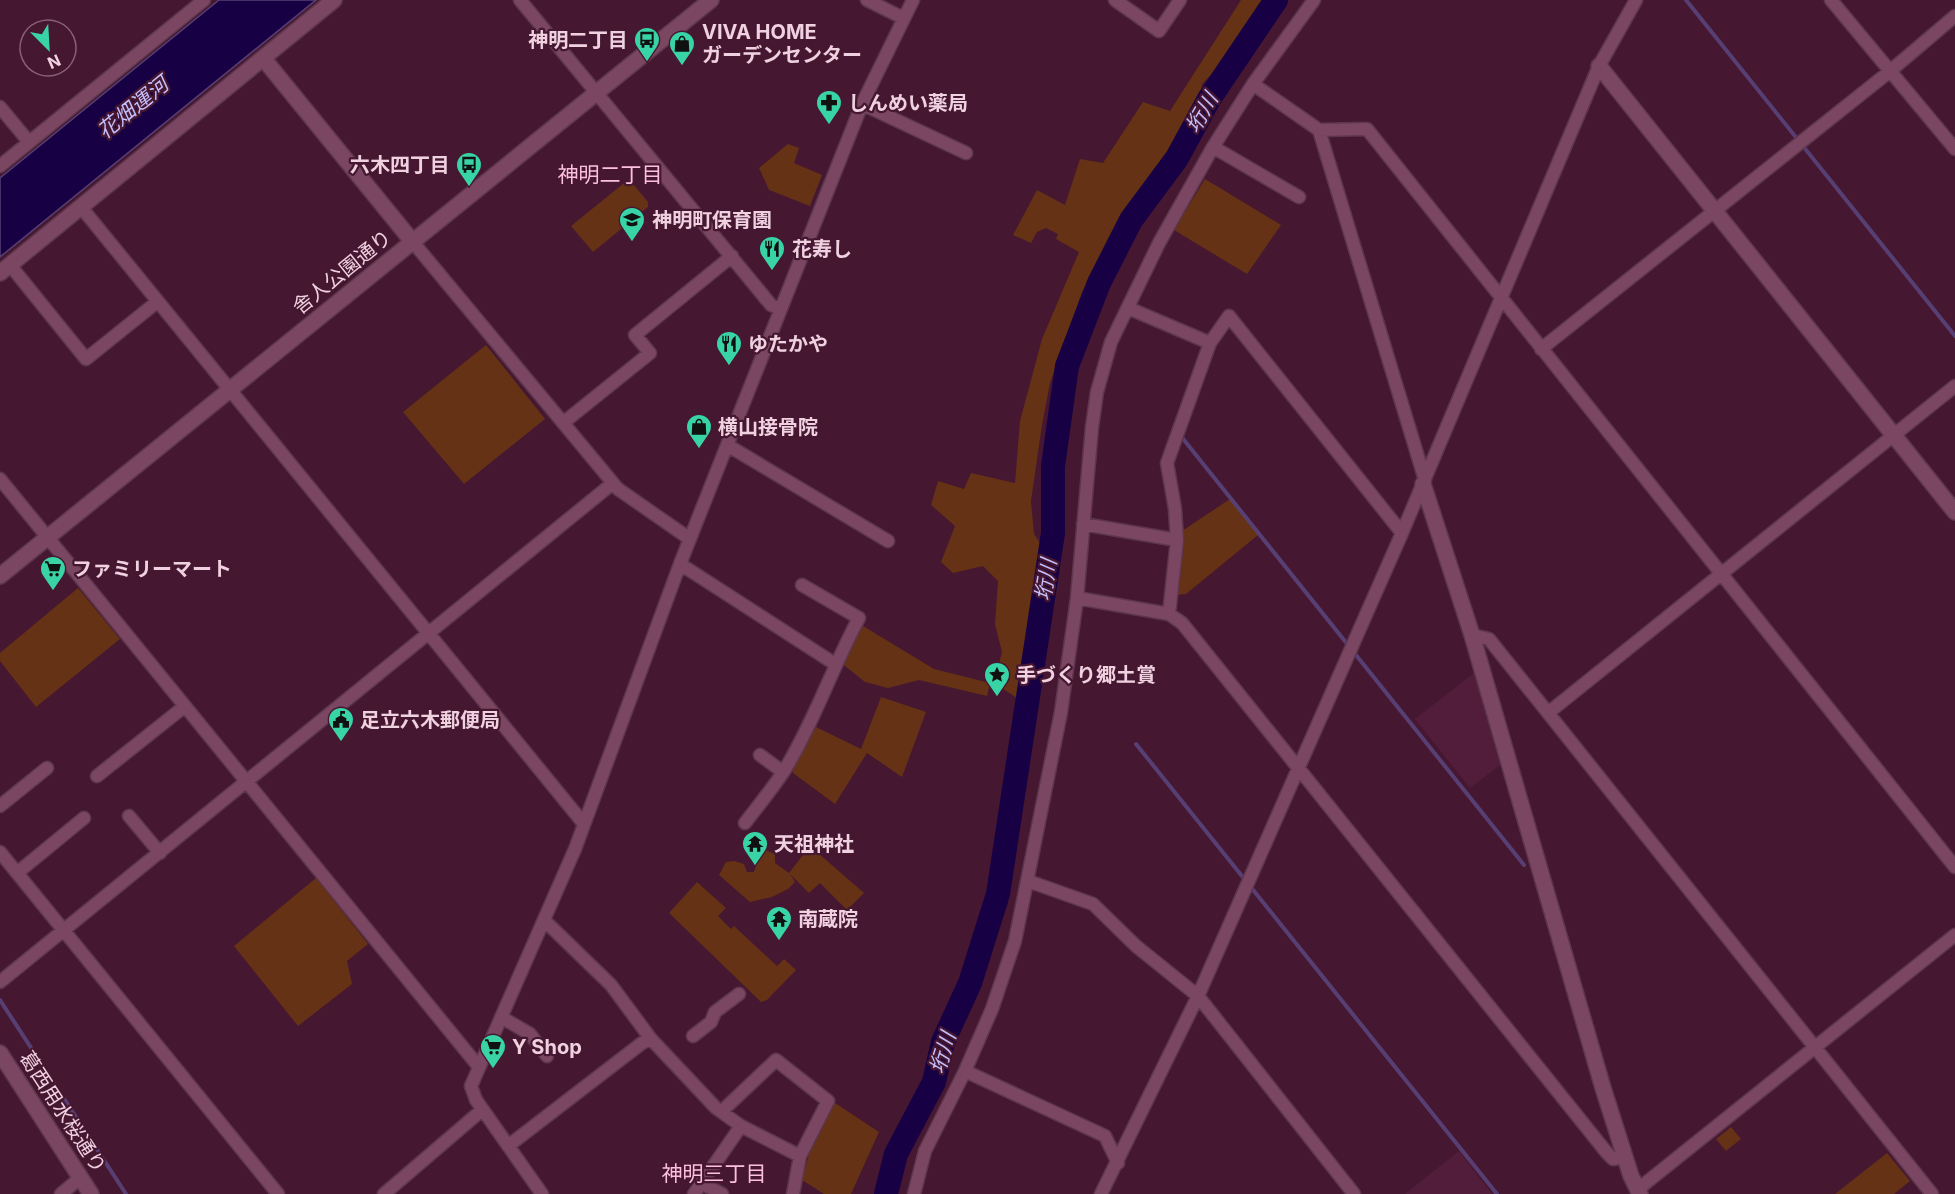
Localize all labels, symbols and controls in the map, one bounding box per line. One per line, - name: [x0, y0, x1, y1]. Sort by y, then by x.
- north arrow: [18, 18, 78, 78]
- place label: VIVA HOME ガーデンセンター: [702, 20, 862, 67]
- bus stop icon: 神明二丁目: [632, 25, 662, 63]
- place label: 神明二丁目: [528, 28, 628, 52]
- shop icon: VIVA HOME ガーデンセンター: [667, 29, 697, 67]
- text: N: [44, 50, 64, 73]
- water label: 花畑運河: [92, 69, 176, 144]
- water label: 垳川: [1180, 87, 1224, 137]
- pharmacy icon: しんめい薬局: [814, 88, 844, 126]
- place label: しんめい薬局: [848, 91, 968, 115]
- bus stop icon: 六木四丁目: [454, 150, 484, 188]
- place label: 六木四丁目: [350, 153, 450, 177]
- district label: 神明二丁目: [558, 162, 663, 187]
- school or university icon: 神明町保育園: [617, 205, 647, 243]
- place label: 神明町保育園: [652, 208, 772, 232]
- street label: 舎人公園通り: [288, 225, 396, 319]
- restaurant icon: 花寿し: [757, 234, 787, 272]
- place label: 花寿し: [792, 237, 852, 261]
- restaurant icon: ゆたかや: [714, 329, 744, 367]
- place label: ゆたかや: [748, 332, 828, 356]
- shop icon: 横山接骨院: [684, 412, 714, 450]
- place label: 横山接骨院: [718, 415, 818, 439]
- supermarket icon: ファミリーマート: [38, 554, 68, 592]
- water label: 垳川: [1030, 555, 1061, 603]
- place label: ファミリーマート: [72, 557, 232, 581]
- place icon: 手づくり郷土賞: [982, 660, 1012, 698]
- place label: 手づくり郷土賞: [1016, 663, 1156, 687]
- public building icon: 足立六木郵便局: [326, 705, 356, 743]
- place label: 足立六木郵便局: [360, 708, 500, 732]
- temple icon: 天祖神社: [740, 829, 770, 867]
- place label: 天祖神社: [774, 832, 854, 856]
- temple icon: 南蔵院: [764, 904, 794, 942]
- place label: 南蔵院: [798, 907, 858, 931]
- water label: 垳川: [924, 1027, 961, 1077]
- supermarket icon: Y Shop: [478, 1032, 508, 1070]
- place label: Y Shop: [512, 1035, 582, 1059]
- street label: 葛西用水桜通り: [15, 1047, 111, 1177]
- district label: 神明三丁目: [662, 1161, 767, 1186]

